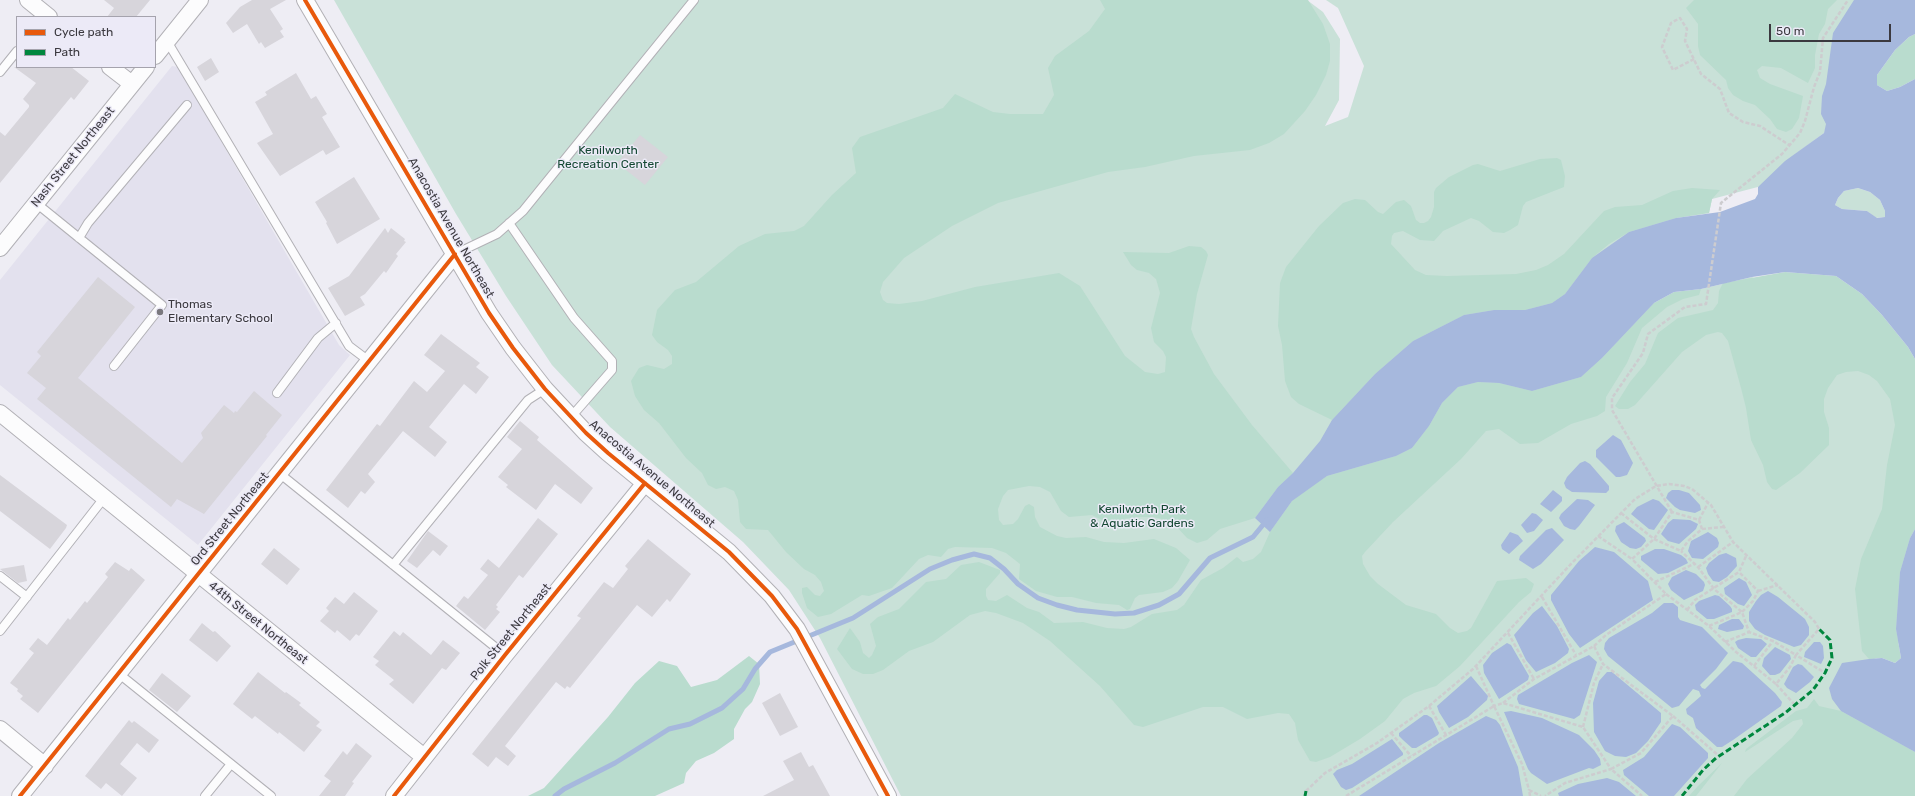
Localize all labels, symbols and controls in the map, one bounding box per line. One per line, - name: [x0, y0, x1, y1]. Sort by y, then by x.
- legend: [16, 16, 156, 68]
- scale bar: [1771, 16, 1893, 42]
- text: 50 m: [1776, 24, 1804, 38]
- text: Cycle path: [54, 25, 113, 39]
- text: Path: [54, 45, 80, 59]
- street label: Nash Street Northeast: [28, 104, 118, 210]
- park label: Kenilworth Recreation Center: [557, 144, 659, 172]
- street label: Anacostia Avenue Northeast: [405, 155, 497, 301]
- place label: Thomas Elementary School: [168, 298, 273, 326]
- marker: Thomas Elementary School: [155, 307, 165, 317]
- street label: Anacostia Avenue Northeast: [586, 417, 718, 531]
- street label: Ord Street Northeast: [188, 469, 272, 569]
- park label: Kenilworth Park & Aquatic Gardens: [1090, 503, 1194, 531]
- street label: 44th Street Northeast: [206, 579, 310, 667]
- street label: Polk Street Northeast: [468, 581, 554, 683]

